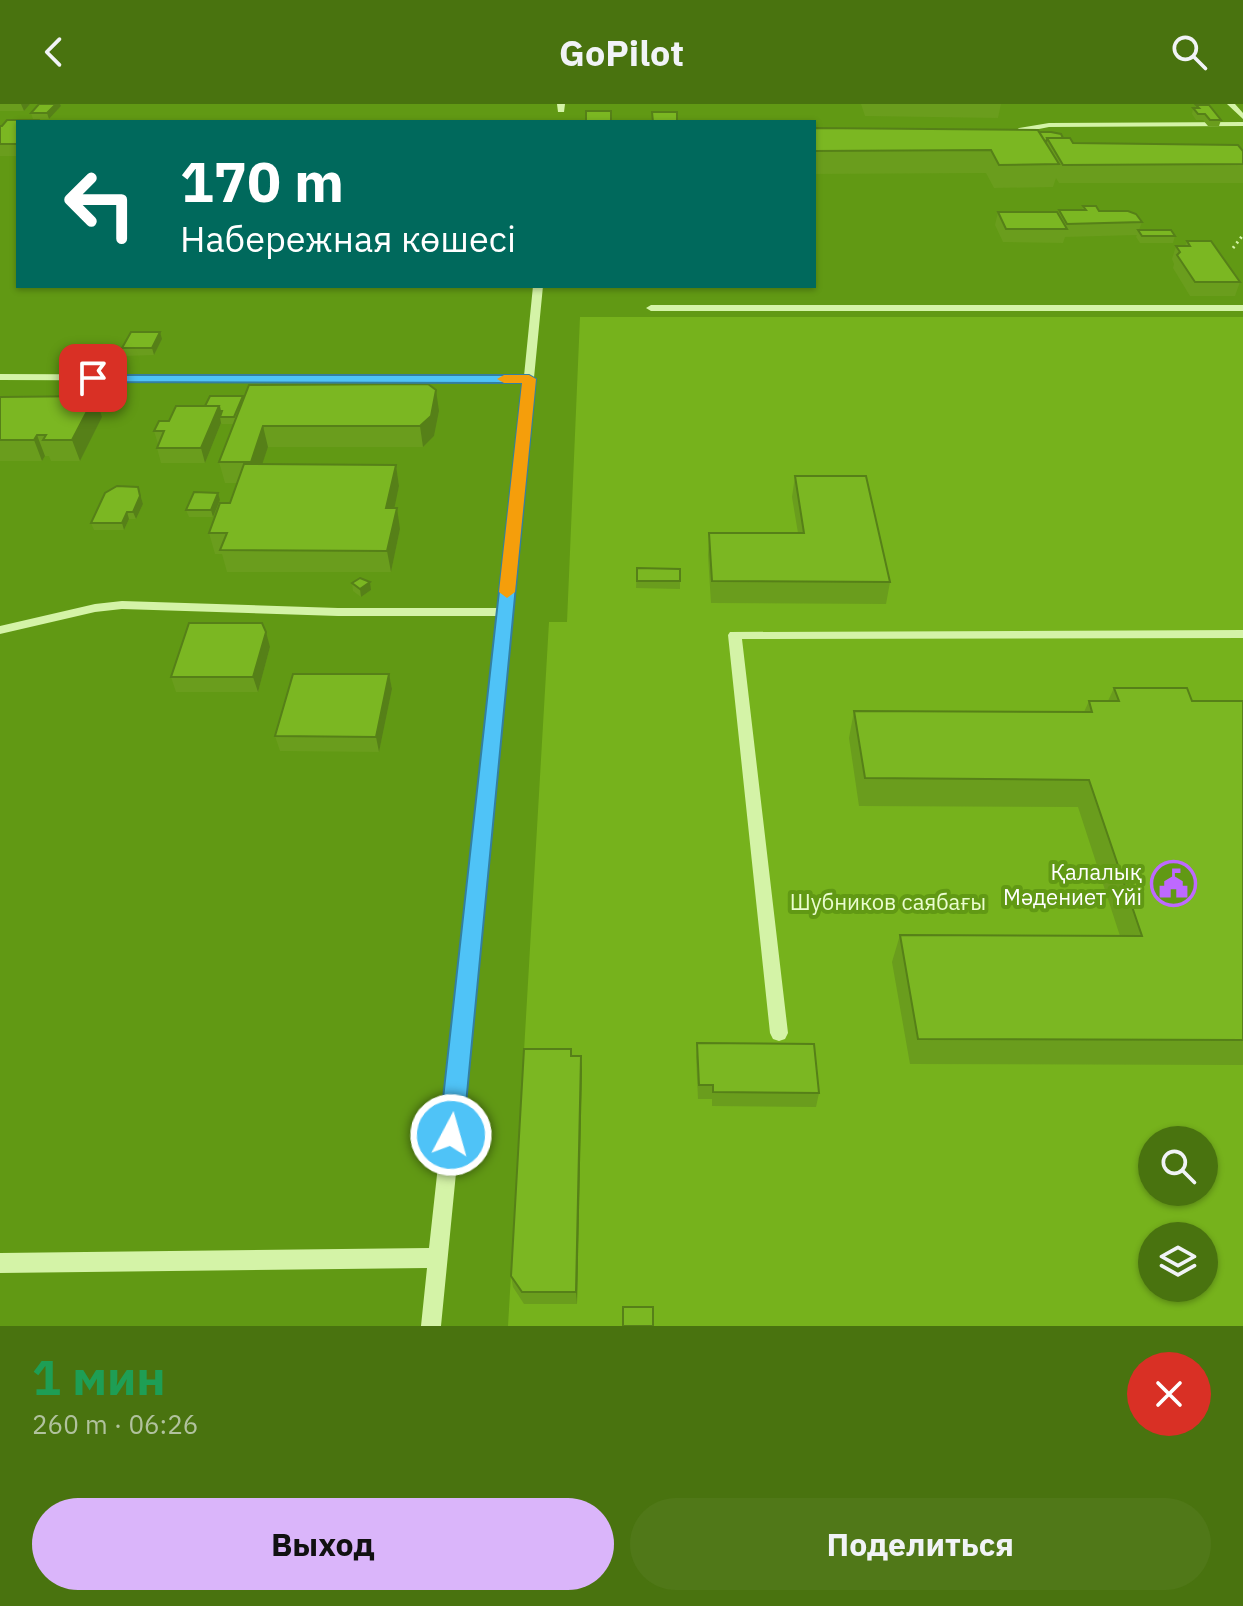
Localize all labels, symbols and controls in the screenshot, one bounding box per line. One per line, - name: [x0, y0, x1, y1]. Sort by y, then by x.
- text: GoPilot: [559, 29, 684, 76]
- icon: back: [32, 30, 76, 74]
- icon: search: [1167, 30, 1211, 74]
- text: 170 m: [180, 145, 344, 217]
- icon: left: [48, 152, 152, 256]
- text: Набережная көшесі: [180, 215, 516, 262]
- pin: [59, 344, 127, 412]
- icon: arrive: [71, 356, 115, 400]
- place label: Қалалық Мәдениет Үйі: [1003, 857, 1142, 911]
- public building icon: Қалалық Мәдениет Үйі: [1149, 860, 1197, 908]
- park label: Шубников саябағы: [790, 887, 986, 916]
- position arrow: [409, 1093, 493, 1177]
- map controls: [1138, 1126, 1218, 1302]
- button: search: [1138, 1126, 1218, 1206]
- button: layers: [1138, 1222, 1218, 1302]
- text: 1 мин: [32, 1346, 166, 1408]
- button: close: [1127, 1352, 1211, 1436]
- text: 260 m · 06:26: [32, 1407, 198, 1441]
- button: Выход: [32, 1498, 614, 1590]
- button: Поделиться: [630, 1498, 1211, 1590]

